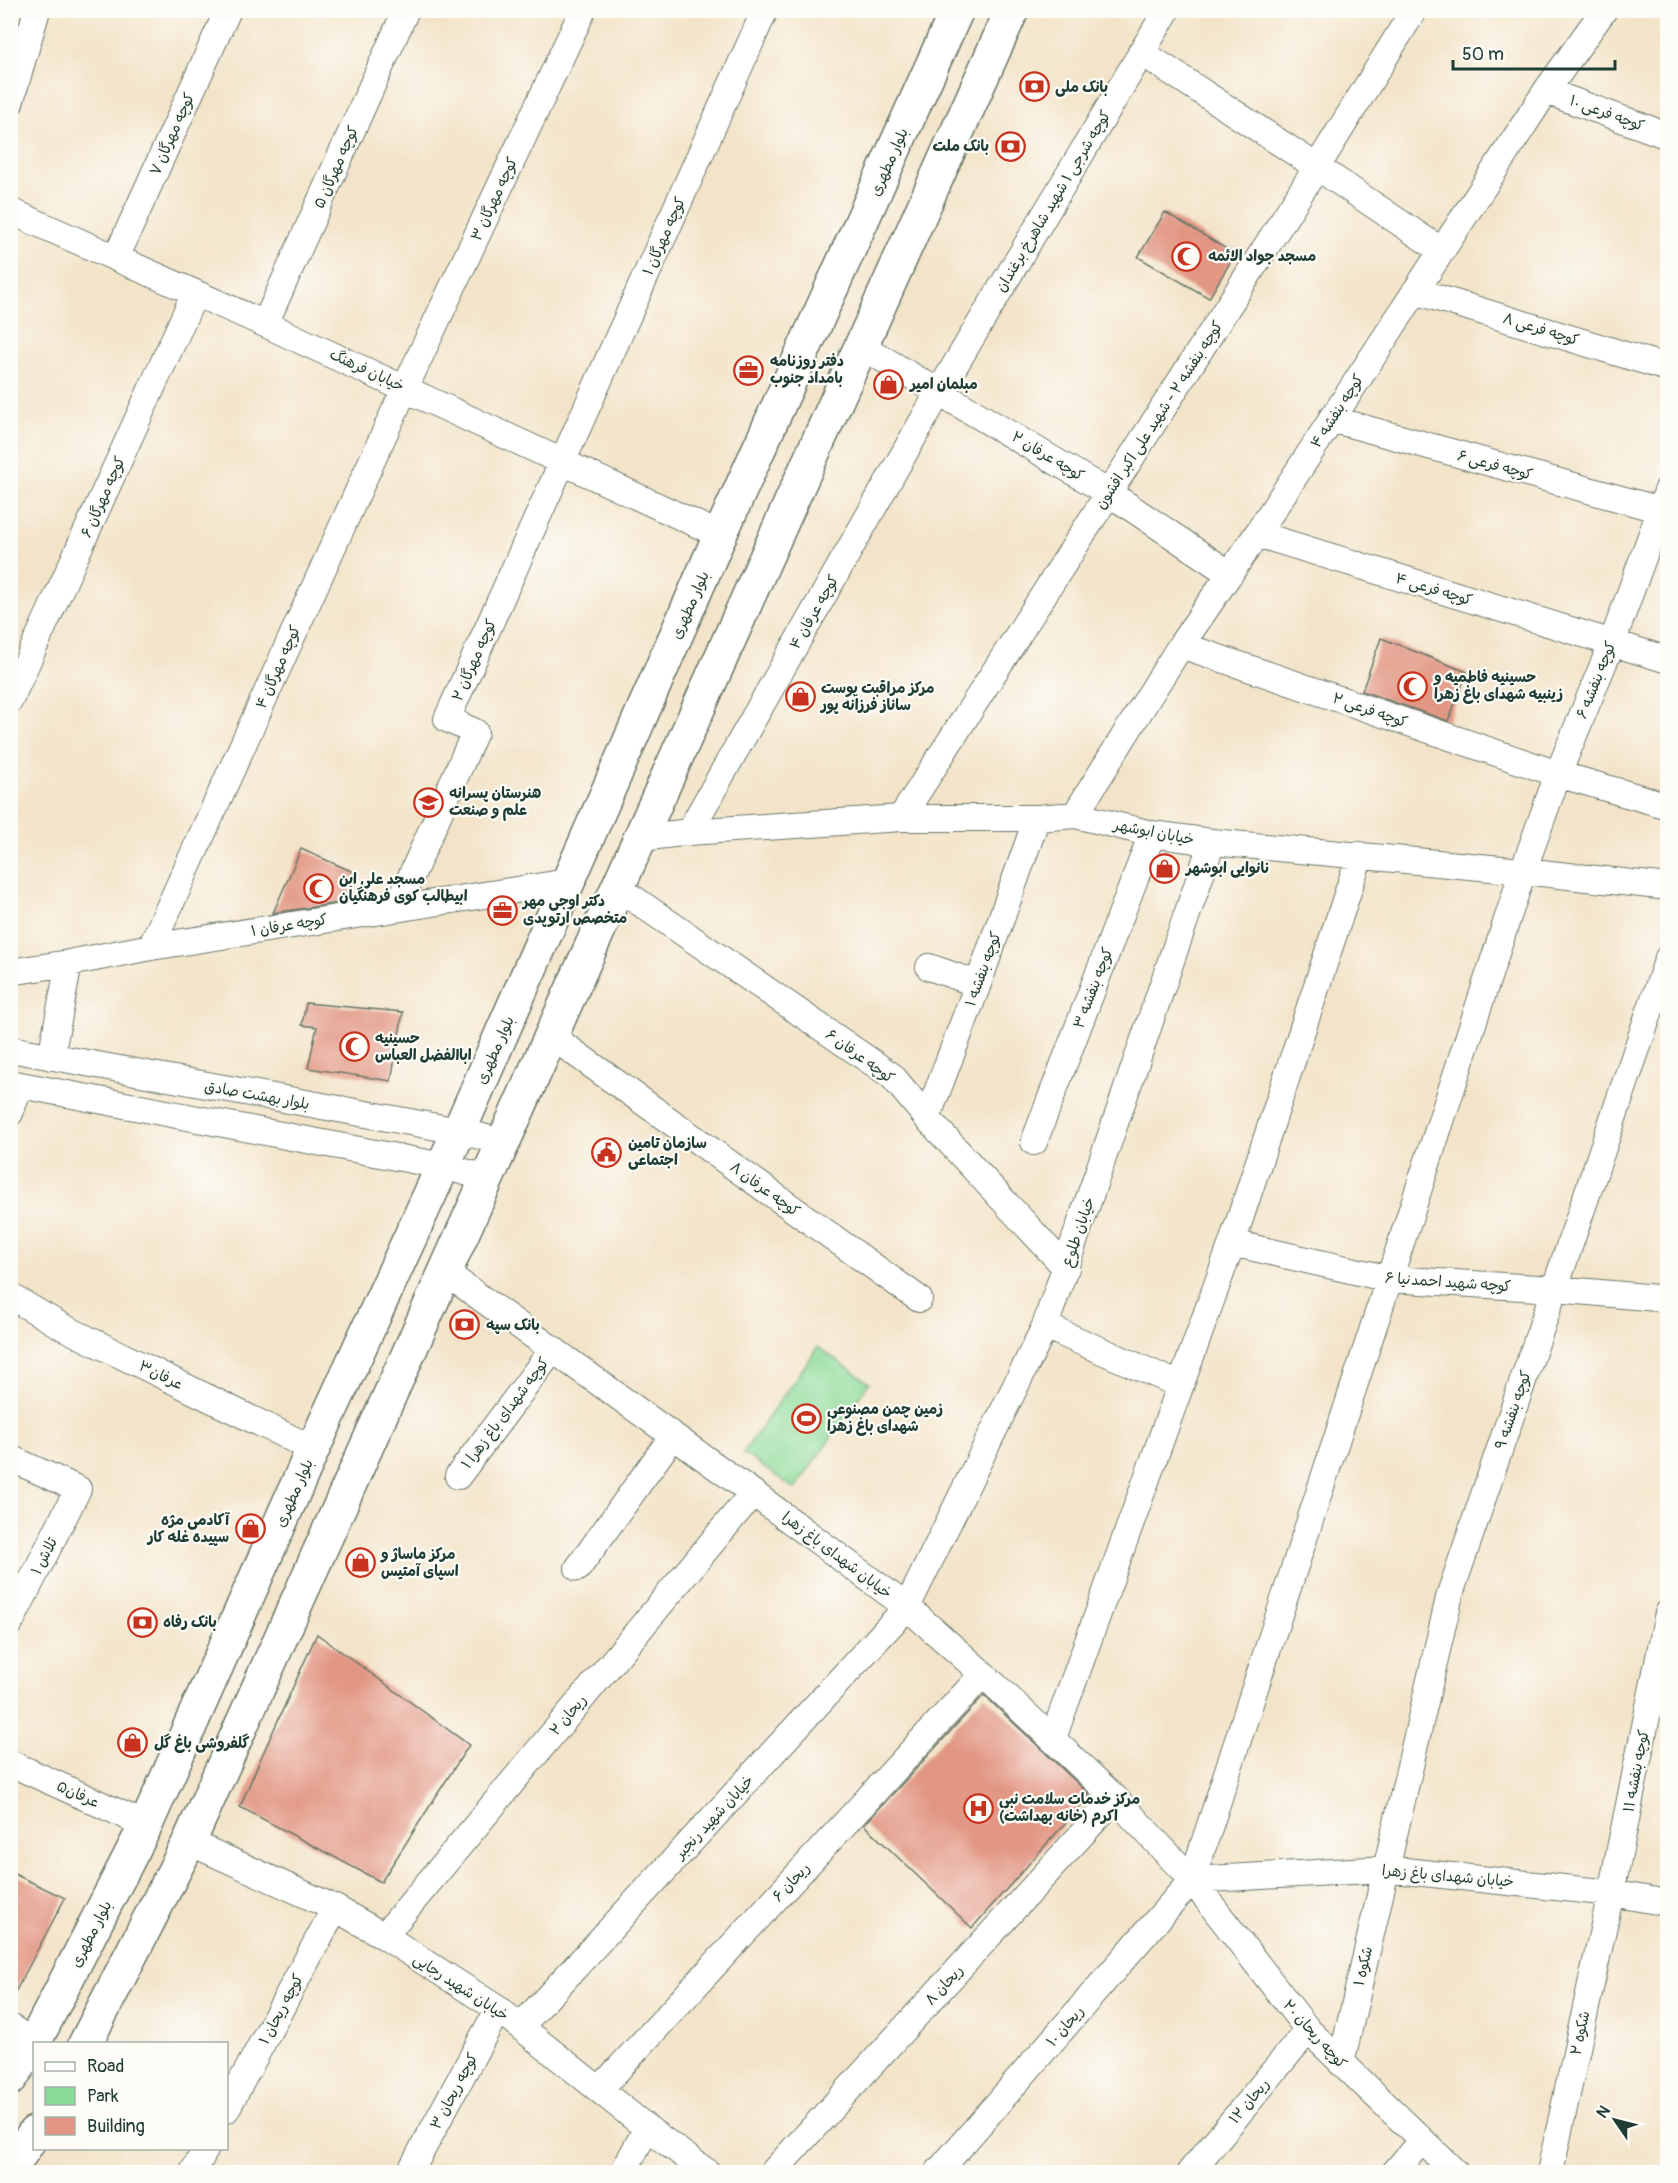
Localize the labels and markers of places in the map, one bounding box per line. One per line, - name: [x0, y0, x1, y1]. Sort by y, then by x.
- bank icon: بانک ملی: [1018, 71, 1050, 103]
- place label: بانک ملی: [1055, 78, 1108, 97]
- bank icon: بانک ملت: [994, 130, 1026, 162]
- place label: بانک ملت: [933, 137, 989, 156]
- mosque icon: مسجد جواد الائمه: [1171, 240, 1203, 272]
- place label: مسجد جواد الائمه: [1208, 247, 1316, 266]
- place label: دفتر روزنامه بامداد جنوب: [770, 352, 844, 388]
- office icon: دفتر روزنامه بامداد جنوب: [733, 354, 765, 386]
- shop icon: مبلمان امیر: [873, 368, 905, 400]
- place label: مبلمان امیر: [908, 375, 978, 394]
- place label: حسینیه فاطمیه و زینبیه شهدای باغ زهرا: [1433, 668, 1563, 704]
- mosque icon: حسینیه فاطمیه و زینبیه شهدای باغ زهرا: [1397, 670, 1429, 702]
- place label: مرکز مراقبت پوست ساناز فرزانه پور: [819, 679, 935, 715]
- shop icon: مرکز مراقبت پوست ساناز فرزانه پور: [784, 681, 816, 713]
- place label: هنرستان پسرانه علم و صنعت: [449, 784, 541, 821]
- school or university icon: هنرستان پسرانه علم و صنعت: [412, 786, 444, 818]
- shop icon: نانوایی ابوشهر: [1149, 852, 1181, 884]
- place label: نانوایی ابوشهر: [1184, 859, 1270, 878]
- place label: مسجد علی ابن ابیطالب کوی فرهنگیان: [339, 870, 468, 906]
- mosque icon: مسجد علی ابن ابیطالب کوی فرهنگیان: [302, 872, 334, 904]
- place label: دکتر اوجی مهر متخصص ارتوپدی: [521, 892, 627, 928]
- office icon: دکتر اوجی مهر متخصص ارتوپدی: [486, 894, 518, 926]
- place label: حسینیه اباالفضل العباس: [375, 1029, 472, 1065]
- mosque icon: حسینیه اباالفضل العباس: [338, 1031, 370, 1063]
- place label: سازمان تامین اجتماعی: [628, 1134, 707, 1170]
- public building icon: سازمان تامین اجتماعی: [591, 1136, 623, 1168]
- bank icon: بانک سپه: [449, 1309, 481, 1341]
- place label: بانک سپه: [486, 1316, 540, 1335]
- place label: زمین چمن مصنوعی شهدای باغ زهرا: [827, 1400, 943, 1436]
- sports icon: زمین چمن مصنوعی شهدای باغ زهرا: [790, 1402, 822, 1434]
- place label: آکادمی مژه سپیده غله کار: [146, 1511, 230, 1547]
- shop icon: آکادمی مژه سپیده غله کار: [234, 1513, 266, 1545]
- place label: مرکز ماساژ و اسپای آمتیس: [380, 1545, 459, 1581]
- shop icon: مرکز ماساژ و اسپای آمتیس: [344, 1547, 376, 1579]
- bank icon: بانک رفاه: [126, 1606, 158, 1638]
- place label: بانک رفاه: [163, 1613, 217, 1632]
- shop icon: گلفروشی باغ گل: [117, 1727, 149, 1759]
- place label: گلفروشی باغ گل: [154, 1733, 250, 1753]
- place label: مرکز خدمات سلامت نبی اکرم (خانه بهداشت): [999, 1790, 1140, 1827]
- hospital icon: مرکز خدمات سلامت نبی اکرم (خانه بهداشت): [962, 1792, 994, 1824]

